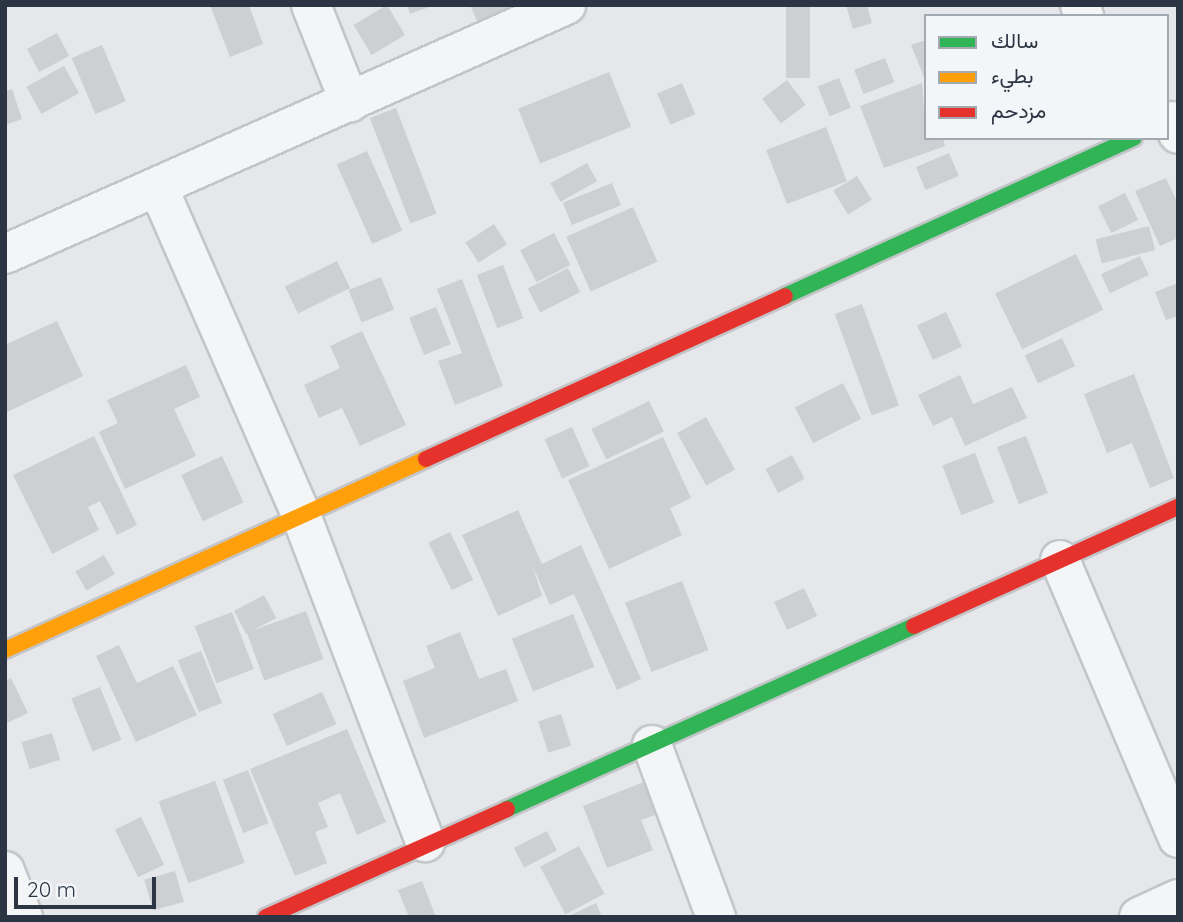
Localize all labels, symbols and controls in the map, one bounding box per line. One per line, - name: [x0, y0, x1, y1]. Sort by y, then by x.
- legend: [924, 14, 1169, 140]
- text: سالك: [991, 27, 1038, 53]
- text: بطيء: [991, 62, 1034, 88]
- text: مزدحم: [991, 97, 1046, 123]
- scale bar: [18, 862, 159, 906]
- text: 20 m: [27, 876, 76, 902]

